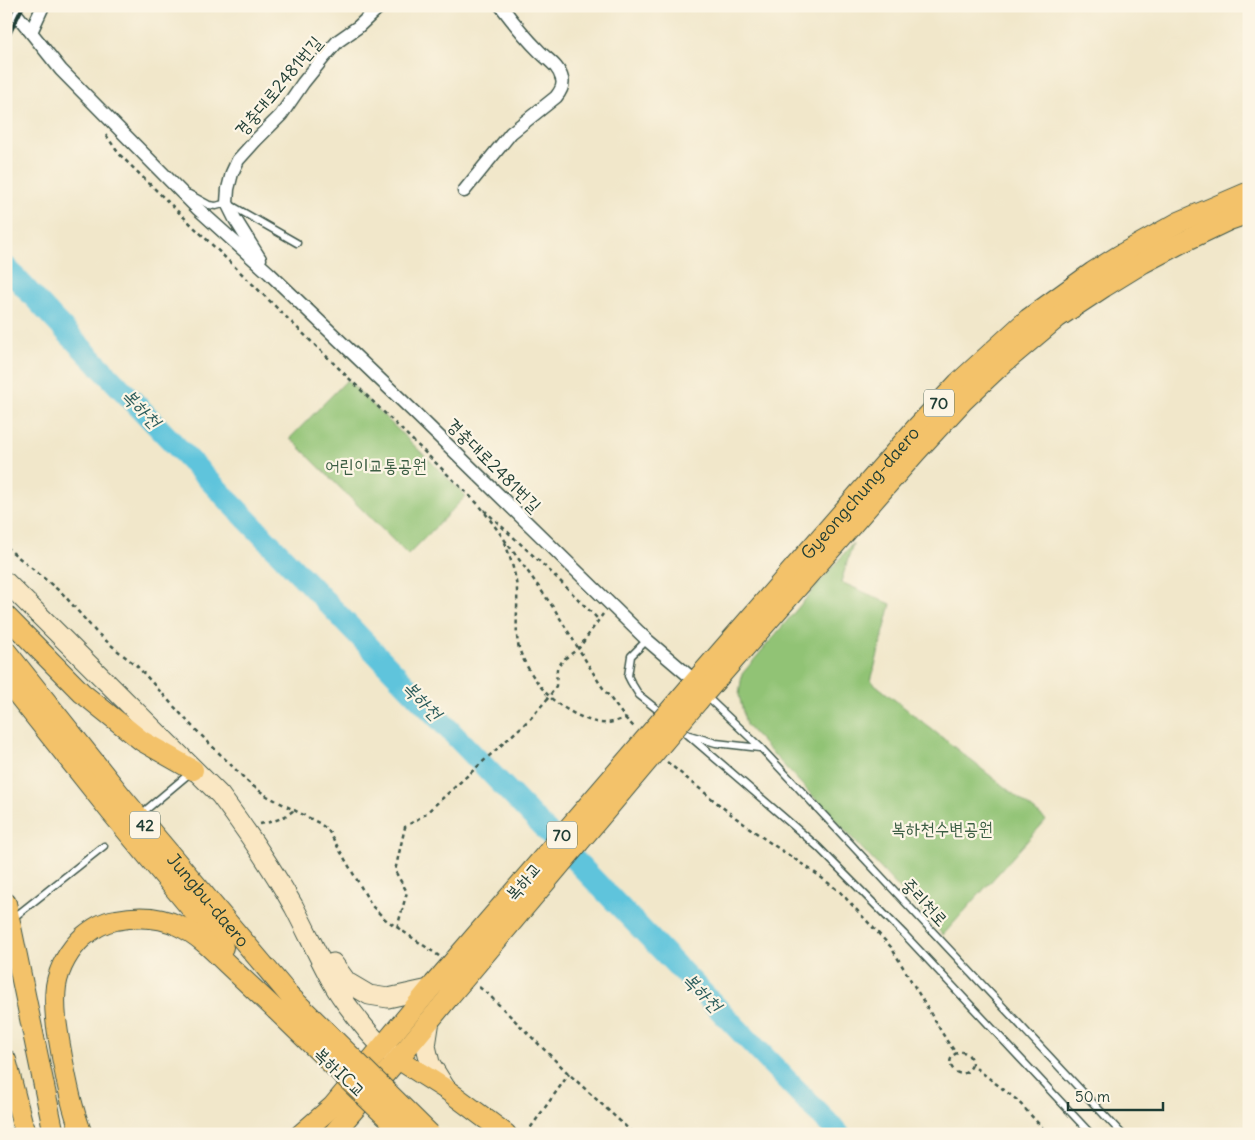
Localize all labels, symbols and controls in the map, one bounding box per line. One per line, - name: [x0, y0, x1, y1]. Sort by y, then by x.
- street label: 경충대로2481번길: [229, 31, 327, 141]
- water label: 복하천: [117, 383, 168, 434]
- road number: 70: [924, 389, 954, 416]
- street label: 경충대로2481번길: [442, 413, 546, 517]
- street label: Gyeongchung-daero: [795, 421, 924, 564]
- park label: 어린이교통공원: [325, 454, 427, 477]
- water label: 복하천: [398, 675, 449, 726]
- road number: 42: [130, 812, 160, 838]
- park label: 복하천수변공원: [891, 817, 993, 840]
- road number: 70: [547, 822, 577, 848]
- street label: Jungbu-daero: [163, 848, 255, 952]
- street label: 복하교: [500, 857, 546, 905]
- street label: 중리천로: [897, 873, 953, 931]
- water label: 복하천: [678, 967, 729, 1018]
- street label: 복하IC교: [309, 1042, 371, 1102]
- scale bar: [1068, 1080, 1162, 1112]
- text: 50 m: [1075, 1087, 1110, 1106]

